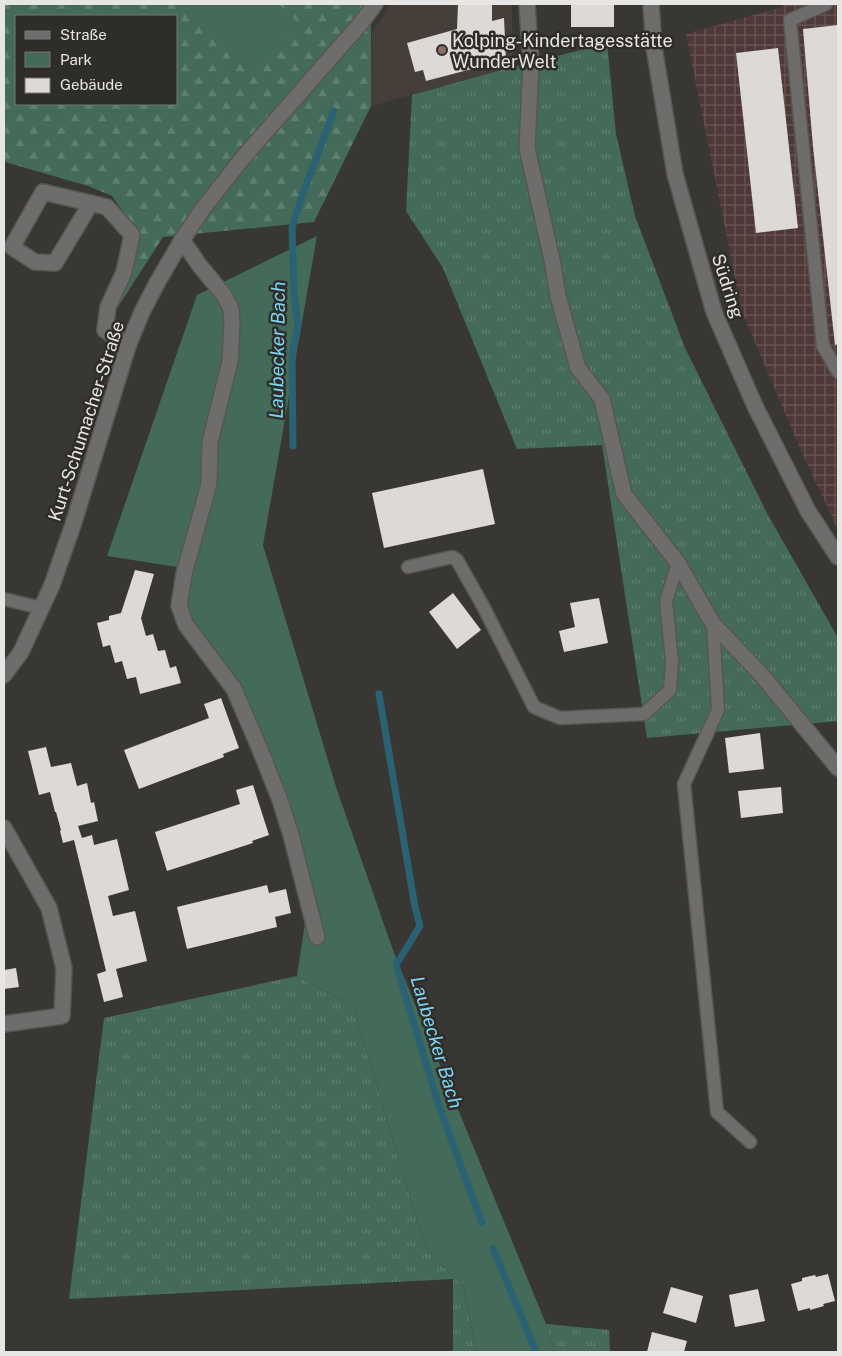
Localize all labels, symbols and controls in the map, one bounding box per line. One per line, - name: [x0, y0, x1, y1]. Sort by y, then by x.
- legend: [15, 15, 178, 105]
- text: Straße: [60, 26, 107, 43]
- place label: Kolping-Kindertagesstätte WunderWelt: [452, 30, 673, 72]
- marker: Kolping-Kindertagesstätte WunderWelt: [436, 44, 448, 56]
- text: Park: [60, 51, 92, 68]
- text: Gebäude: [60, 76, 123, 93]
- street label: Südring: [708, 251, 748, 321]
- water label: Laubecker Bach: [265, 281, 289, 419]
- street label: Kurt-Schumacher-Straße: [44, 318, 128, 524]
- water label: Laubecker Bach: [406, 973, 468, 1111]

